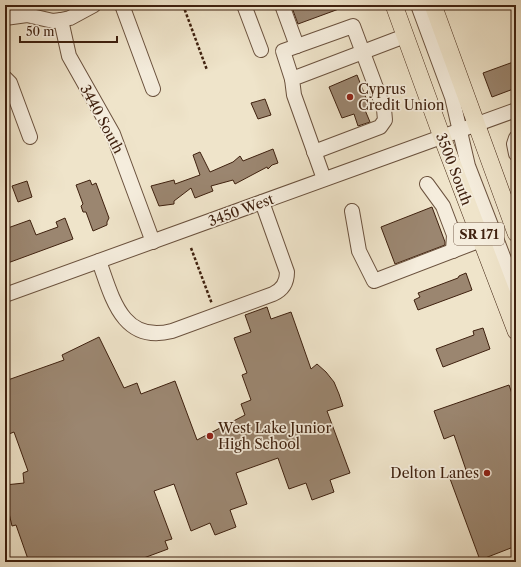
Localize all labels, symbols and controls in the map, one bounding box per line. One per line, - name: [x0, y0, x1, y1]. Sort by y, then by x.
- scale bar: [20, 18, 117, 44]
- text: 50 m: [26, 24, 55, 39]
- place label: Cyprus Credit Union: [358, 80, 445, 114]
- street label: 3440 South: [76, 81, 128, 157]
- marker: Cyprus Credit Union: [345, 92, 355, 102]
- street label: 3500 South: [432, 130, 476, 208]
- street label: 3450 West: [206, 190, 276, 230]
- road number: SR 171: [454, 223, 504, 245]
- place label: West Lake Junior High School: [217, 419, 331, 453]
- marker: West Lake Junior High School: [205, 431, 215, 441]
- place label: Delton Lanes: [390, 464, 479, 482]
- marker: Delton Lanes: [482, 468, 492, 478]

